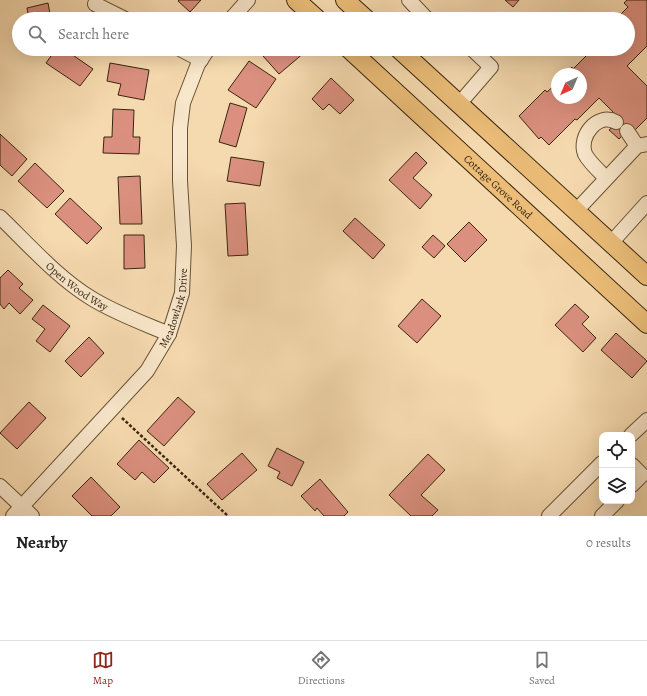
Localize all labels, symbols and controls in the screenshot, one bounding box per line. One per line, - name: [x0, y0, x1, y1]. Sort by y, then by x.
- search box: [12, 12, 635, 56]
- icon: search: [26, 23, 48, 45]
- text: Search here: [58, 24, 129, 44]
- north arrow: [551, 68, 587, 104]
- street label: Cottage Grove Road: [461, 151, 536, 222]
- street label: Open Wood Way: [43, 258, 111, 314]
- street label: Meadowlark Drive: [155, 268, 191, 351]
- map controls: [599, 432, 635, 504]
- button: locate: [599, 432, 635, 468]
- button: layers: [599, 468, 635, 504]
- text: Nearby: [16, 531, 67, 554]
- text: 0 results: [586, 534, 631, 551]
- tab: Map: [92, 649, 114, 688]
- tab: Directions: [298, 649, 345, 688]
- tab: Saved: [529, 649, 555, 688]

